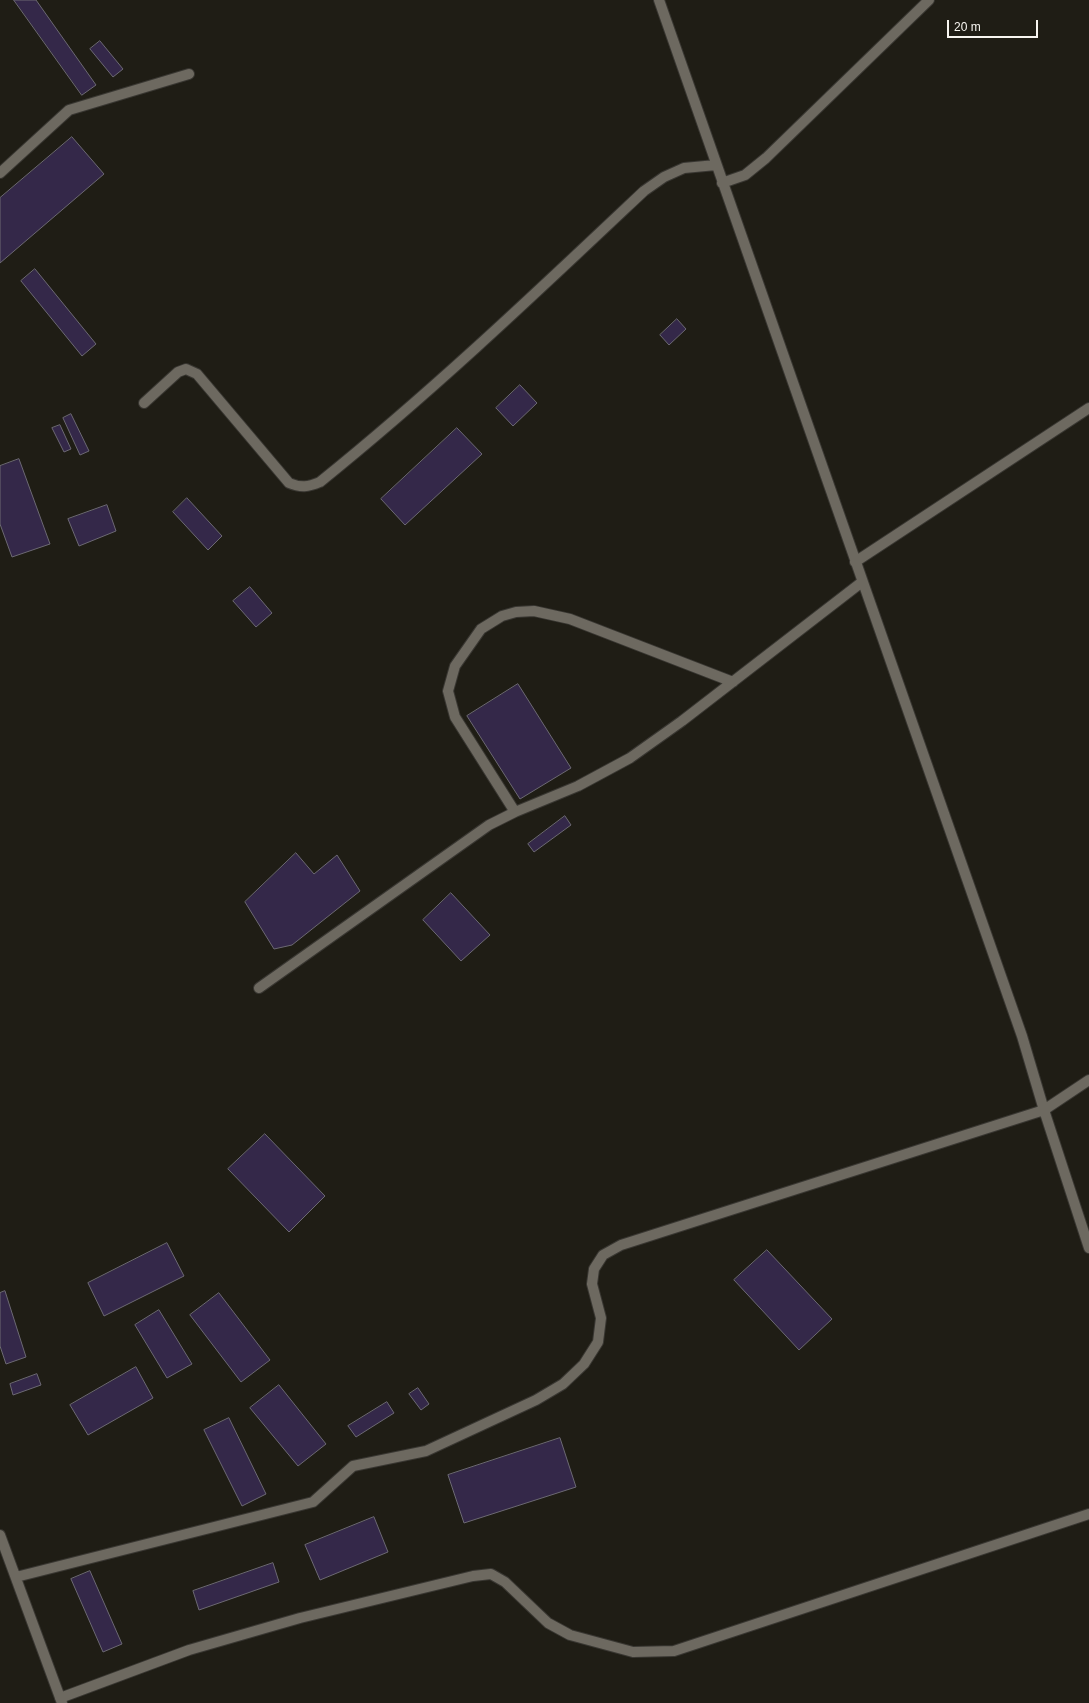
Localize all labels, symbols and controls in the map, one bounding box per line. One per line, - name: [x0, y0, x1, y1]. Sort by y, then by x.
- scale bar: [949, 12, 1040, 38]
- text: 20 m: [954, 20, 981, 34]

